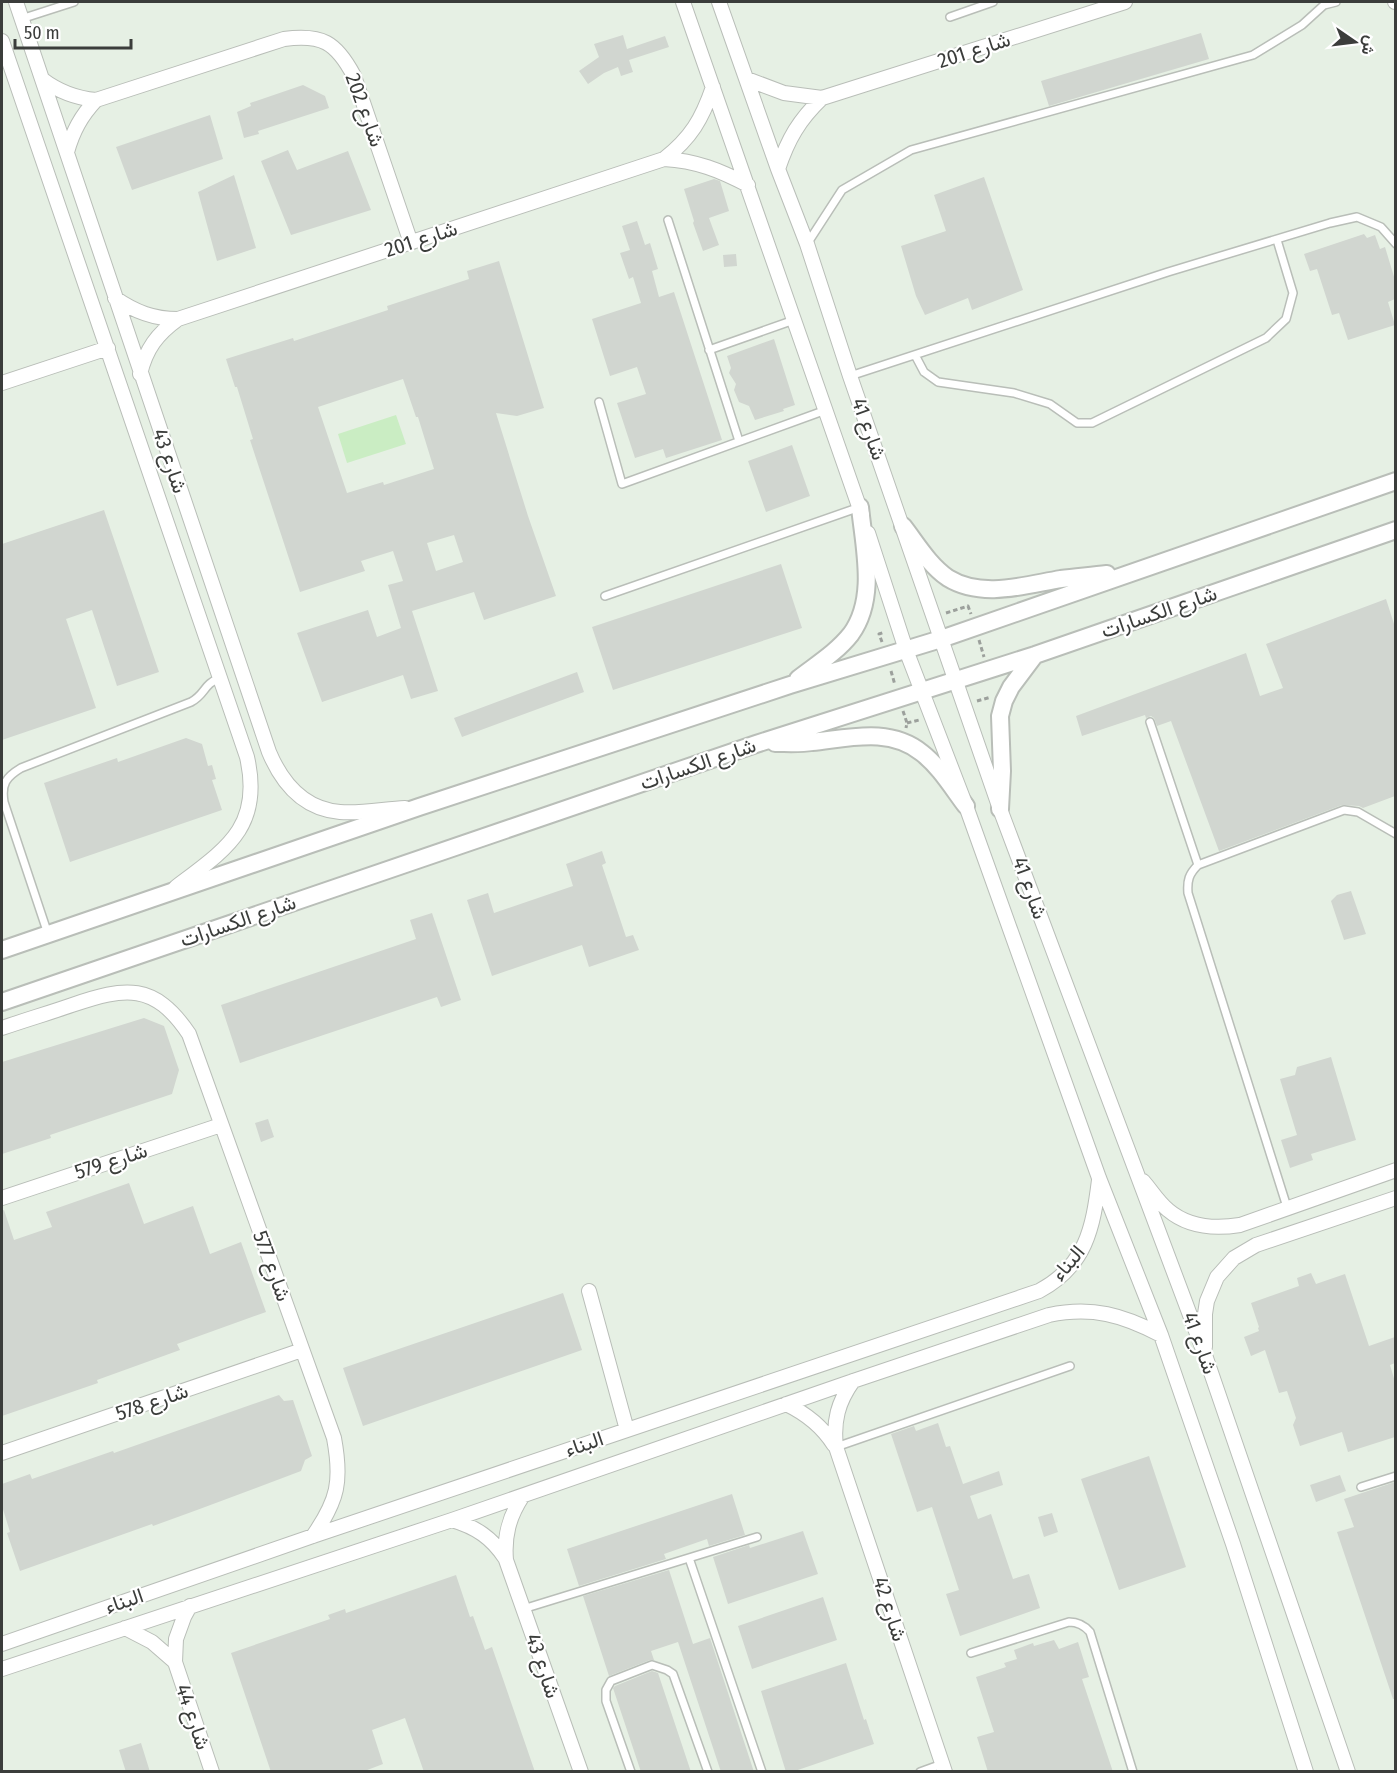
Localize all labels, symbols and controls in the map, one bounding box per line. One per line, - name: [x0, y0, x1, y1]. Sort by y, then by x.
- scale bar: [15, 12, 130, 50]
- north arrow: [1325, 12, 1385, 72]
- text: 50 m: [24, 22, 60, 44]
- street label: شارع 201: [934, 26, 1014, 75]
- text: ش: [1358, 34, 1381, 57]
- street label: شارع 202: [339, 70, 390, 151]
- street label: شارع 201: [381, 215, 461, 264]
- street label: شارع 41: [845, 394, 892, 464]
- street label: شارع 43: [146, 425, 193, 497]
- street label: شارع الكسارات: [1098, 580, 1221, 645]
- street label: شارع الكسارات: [637, 732, 760, 797]
- street label: شارع 41: [1006, 853, 1053, 923]
- street label: شارع الكسارات: [177, 889, 300, 954]
- street label: شارع 579: [71, 1137, 151, 1186]
- street label: شارع 577: [246, 1227, 297, 1305]
- street label: البناء: [1045, 1240, 1091, 1286]
- street label: شارع 41: [1176, 1308, 1223, 1378]
- street label: شارع 578: [112, 1378, 192, 1427]
- street label: البناء: [561, 1425, 607, 1463]
- street label: شارع 42: [866, 1573, 913, 1645]
- street label: البناء: [101, 1582, 147, 1620]
- street label: شارع 43: [519, 1630, 566, 1702]
- street label: شارع 44: [169, 1681, 216, 1753]

